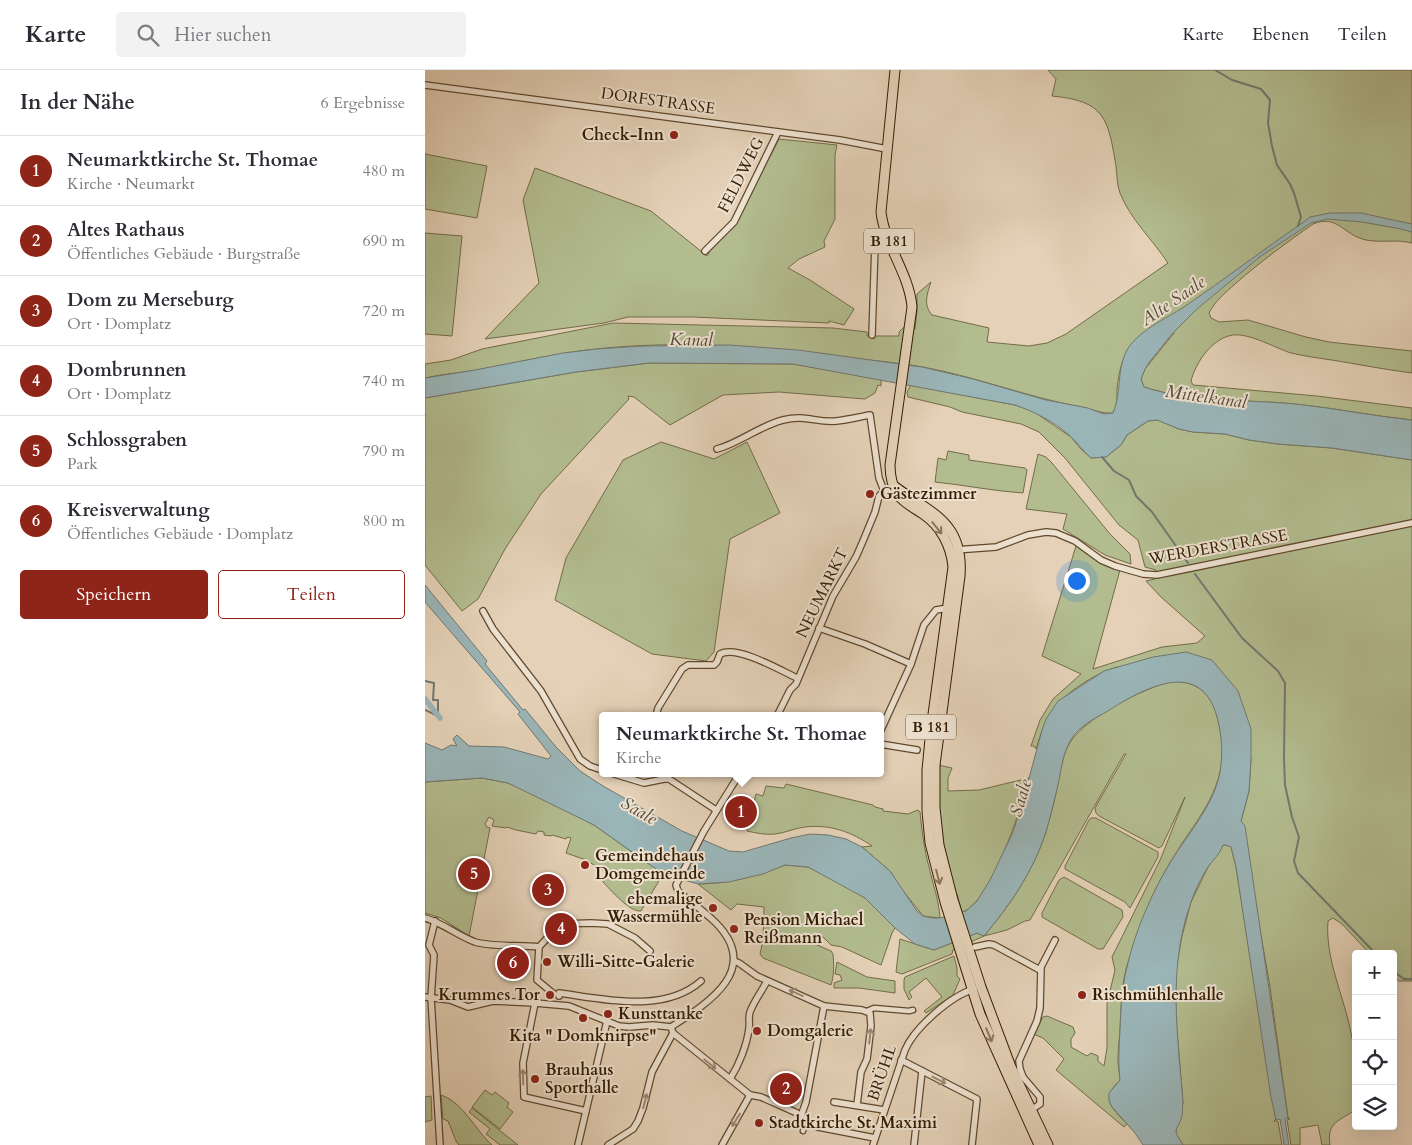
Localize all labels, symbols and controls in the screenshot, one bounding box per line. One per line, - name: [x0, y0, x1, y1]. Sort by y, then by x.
- search box: [116, 12, 466, 57]
- text: Karte: [25, 18, 86, 51]
- icon: search: [134, 21, 162, 49]
- text: Hier suchen: [174, 22, 272, 48]
- text: Karte: [1182, 22, 1224, 47]
- text: Ebenen: [1252, 22, 1310, 47]
- text: Teilen: [1338, 22, 1387, 47]
- street label: DORFSTRASSE: [599, 82, 717, 120]
- text: In der Nähe: [20, 88, 135, 117]
- text: 6 Ergebnisse: [320, 92, 405, 114]
- place label: Check-Inn: [582, 124, 665, 146]
- marker: Check-Inn: [668, 129, 680, 141]
- street label: FELDWEG: [713, 133, 770, 216]
- text: Neumarktkirche St. Thomae: [67, 147, 318, 173]
- text: 1: [32, 160, 40, 182]
- text: 480 m: [363, 160, 405, 182]
- text: Kirche · Neumarkt: [67, 173, 195, 195]
- text: Altes Rathaus: [67, 217, 185, 243]
- road number: B 181: [864, 228, 914, 254]
- text: 2: [32, 230, 40, 252]
- text: 690 m: [363, 230, 405, 252]
- text: Öffentliches Gebäude · Burgstraße: [67, 243, 301, 265]
- water label: Alte Saale: [1135, 269, 1211, 333]
- text: Dom zu Merseburg: [67, 287, 234, 313]
- text: 3: [32, 300, 40, 322]
- text: 720 m: [363, 300, 405, 322]
- text: Ort · Domplatz: [67, 313, 171, 335]
- water label: Kanal: [669, 327, 714, 353]
- text: Dombrunnen: [67, 357, 187, 383]
- text: 4: [32, 370, 40, 392]
- text: 740 m: [363, 370, 405, 392]
- water label: Mittelkanal: [1164, 379, 1250, 415]
- text: Ort · Domplatz: [67, 383, 171, 405]
- text: Schlossgraben: [67, 427, 187, 453]
- text: 5: [32, 440, 40, 462]
- text: 790 m: [363, 440, 405, 462]
- text: Park: [67, 453, 98, 475]
- place label: Gästezimmer: [880, 483, 977, 505]
- marker: Gästezimmer: [864, 488, 876, 500]
- text: Kreisverwaltung: [67, 497, 210, 523]
- text: 6: [32, 510, 40, 532]
- text: 800 m: [363, 510, 405, 532]
- one-way arrow: [932, 521, 943, 534]
- text: Öffentliches Gebäude · Domplatz: [67, 523, 293, 545]
- street label: WERDERSTRASSE: [1146, 524, 1289, 570]
- street label: NEUMARKT: [791, 544, 853, 642]
- your location: [1064, 568, 1090, 594]
- button: Speichern: [20, 570, 208, 619]
- button: Teilen: [218, 570, 405, 619]
- popup: [599, 712, 884, 777]
- road number: B 181: [906, 714, 956, 740]
- text: Neumarktkirche St. Thomae: [616, 721, 867, 747]
- text: Kirche: [616, 747, 662, 769]
- water label: Saale: [1004, 775, 1039, 820]
- water label: Saale: [616, 791, 663, 832]
- pin: 1: [725, 793, 757, 831]
- place label: Gemeindehaus Domgemeinde: [595, 845, 705, 885]
- pin: 5: [458, 855, 490, 893]
- marker: Gemeindehaus Domgemeinde: [579, 859, 591, 871]
- one-way arrow: [934, 868, 943, 884]
- pin: 3: [532, 871, 564, 909]
- place label: ehemalige Wassermühle: [606, 888, 703, 928]
- marker: ehemalige Wassermühle: [707, 902, 719, 914]
- place label: Pension Michael Reißmann: [744, 909, 864, 949]
- pin: 4: [545, 910, 577, 948]
- marker: Pension Michael Reißmann: [728, 923, 740, 935]
- pin: 6: [497, 944, 529, 982]
- map controls: [1352, 950, 1397, 1130]
- button: +: [1352, 950, 1397, 995]
- place label: Willi-Sitte-Galerie: [556, 951, 695, 973]
- marker: Willi-Sitte-Galerie: [541, 956, 553, 968]
- place label: Krummes Tor: [438, 984, 541, 1006]
- place label: Rischmühlenhalle: [1092, 984, 1224, 1006]
- one-way arrow: [789, 988, 804, 998]
- marker: Krummes Tor: [544, 989, 556, 1001]
- marker: Rischmühlenhalle: [1076, 989, 1088, 1001]
- button: −: [1352, 995, 1397, 1040]
- place label: Kunsttanke: [618, 1003, 703, 1025]
- marker: Kunsttanke: [602, 1008, 614, 1020]
- marker: Kita " Domknirpse": [577, 1012, 589, 1024]
- place label: Domgalerie: [767, 1020, 854, 1042]
- place label: Kita " Domknirpse": [509, 1025, 657, 1047]
- marker: Domgalerie: [751, 1025, 763, 1037]
- one-way arrow: [985, 1027, 994, 1042]
- one-way arrow: [865, 1028, 875, 1044]
- button: locate: [1352, 1040, 1397, 1085]
- street label: BRÜHL: [862, 1042, 902, 1104]
- one-way arrow: [704, 1058, 717, 1069]
- place label: Brauhaus Sporthalle: [545, 1059, 619, 1099]
- one-way arrow: [518, 1069, 528, 1085]
- pin: 2: [770, 1070, 802, 1108]
- marker: Brauhaus Sporthalle: [529, 1073, 541, 1085]
- one-way arrow: [931, 1076, 946, 1085]
- button: layers: [1352, 1085, 1397, 1130]
- one-way arrow: [641, 1094, 650, 1110]
- place label: Stadtkirche St. Maximi: [769, 1112, 937, 1134]
- one-way arrow: [731, 1113, 741, 1127]
- marker: Stadtkirche St. Maximi: [753, 1117, 765, 1129]

